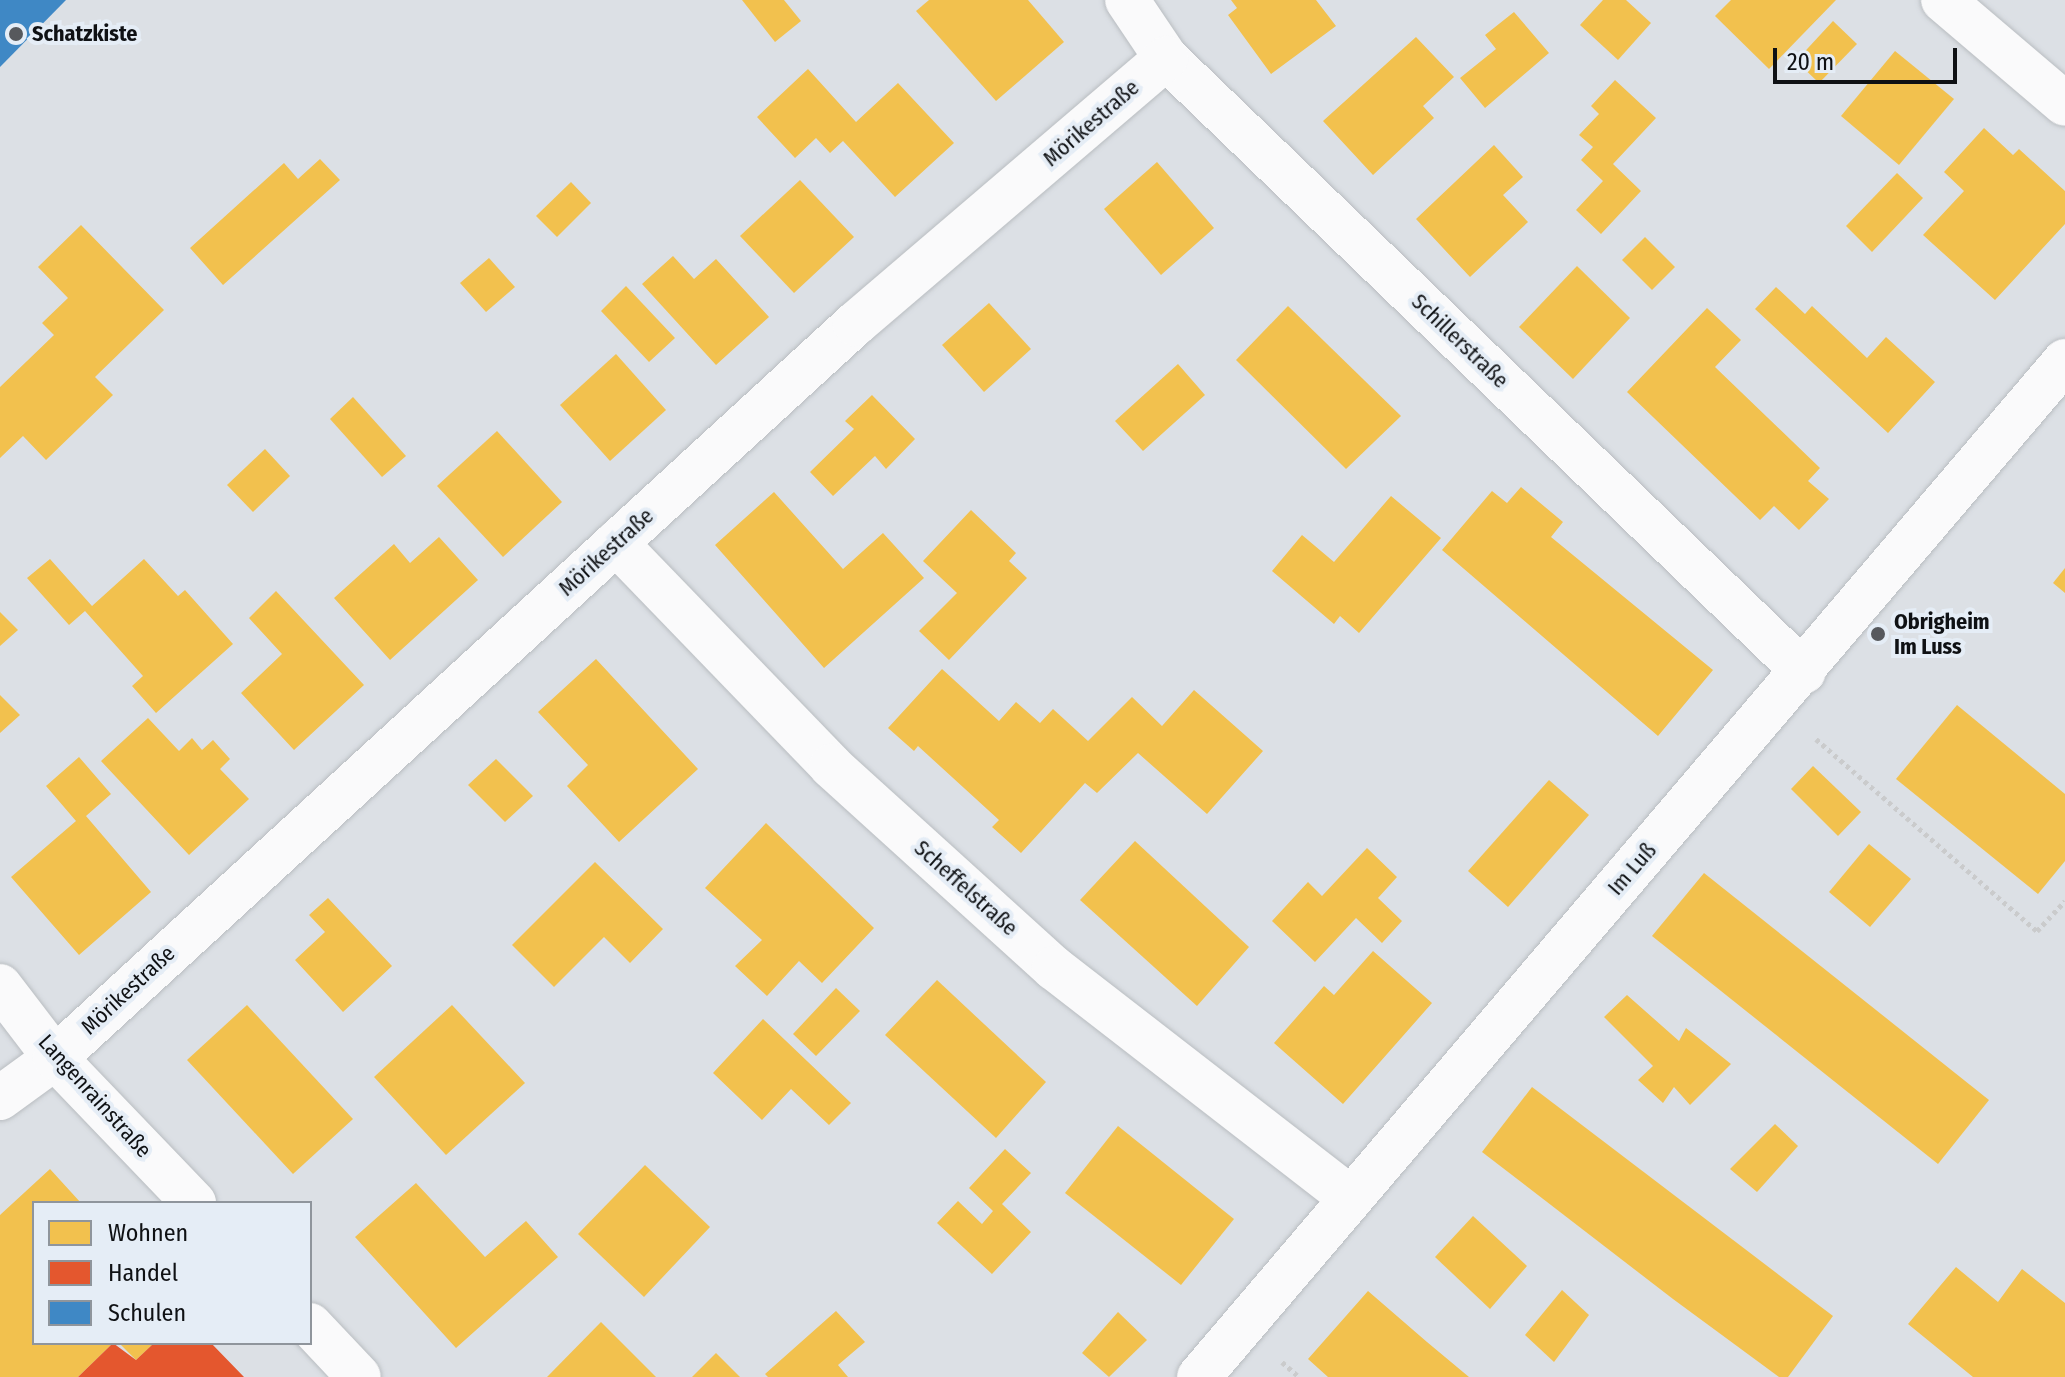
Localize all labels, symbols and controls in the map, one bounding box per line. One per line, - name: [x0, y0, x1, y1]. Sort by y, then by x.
- place label: Schatzkiste: [32, 21, 137, 47]
- marker: Schatzkiste: [7, 25, 25, 43]
- scale bar: [1777, 32, 1961, 82]
- text: 20 m: [1787, 48, 1834, 76]
- street label: Mörikestraße: [1038, 74, 1144, 172]
- street label: Schillerstraße: [1406, 288, 1514, 394]
- street label: Mörikestraße: [553, 503, 659, 601]
- place label: Obrigheim Im Luss: [1894, 608, 1990, 660]
- marker: Obrigheim Im Luss: [1869, 625, 1887, 643]
- street label: Scheffelstraße: [909, 835, 1023, 941]
- street label: Im Luß: [1602, 837, 1662, 901]
- street label: Mörikestraße: [76, 940, 180, 1040]
- street label: Langenrainstraße: [33, 1029, 157, 1163]
- legend: [32, 1201, 312, 1345]
- text: Wohnen: [108, 1219, 188, 1247]
- text: Handel: [108, 1259, 178, 1287]
- text: Schulen: [108, 1299, 186, 1327]

